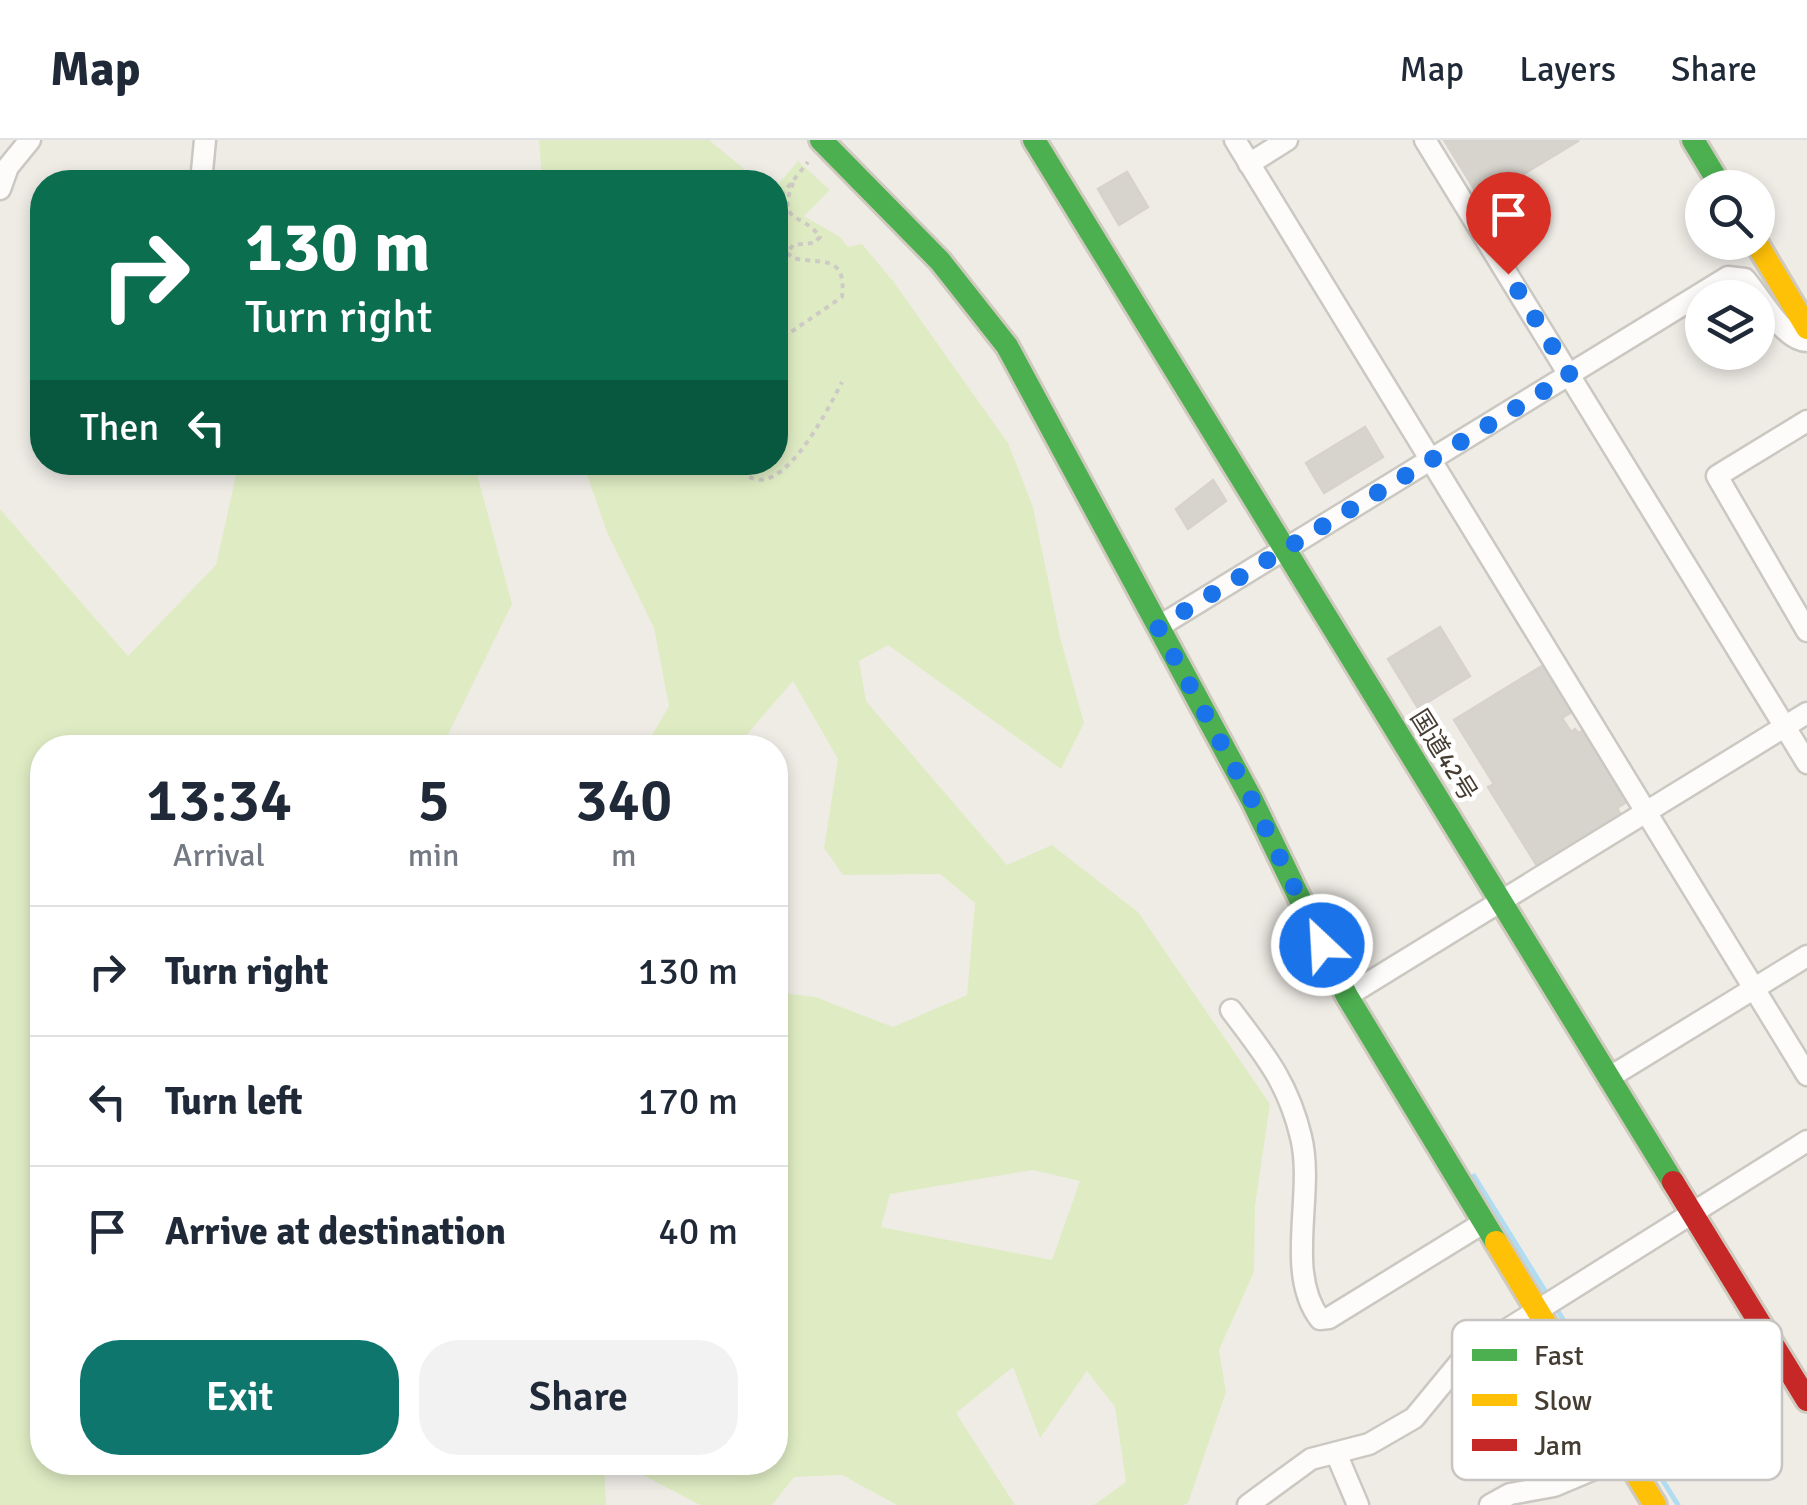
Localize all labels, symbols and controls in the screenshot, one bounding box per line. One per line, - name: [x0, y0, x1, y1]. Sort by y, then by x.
- text: Map: [50, 40, 140, 99]
- text: Map: [1400, 48, 1464, 91]
- text: Layers: [1519, 48, 1616, 91]
- text: Share: [1671, 48, 1757, 91]
- map controls: [1685, 170, 1775, 370]
- button: search: [1685, 170, 1775, 260]
- pin: [1466, 172, 1551, 275]
- icon: arrive: [1481, 187, 1536, 242]
- text: 130 m: [245, 204, 430, 290]
- icon: right: [80, 210, 210, 340]
- button: layers: [1685, 280, 1775, 370]
- text: Turn right: [245, 290, 433, 345]
- icon: left: [179, 400, 234, 455]
- text: Then: [80, 404, 159, 451]
- street label: 国道42号: [1404, 704, 1484, 806]
- text: 13:34: [146, 764, 292, 838]
- text: 5: [417, 764, 450, 838]
- text: 340: [575, 764, 672, 838]
- text: Arrival: [173, 836, 265, 875]
- text: min: [408, 836, 459, 875]
- text: m: [611, 836, 637, 875]
- position arrow: [1270, 893, 1374, 997]
- icon: right: [80, 944, 135, 999]
- text: Turn right: [165, 948, 329, 995]
- text: 130 m: [638, 948, 738, 995]
- icon: left: [80, 1074, 135, 1129]
- text: Turn left: [165, 1078, 303, 1125]
- text: 170 m: [638, 1078, 738, 1125]
- icon: arrive: [80, 1204, 135, 1259]
- text: Arrive at destination: [165, 1208, 506, 1255]
- text: 40 m: [658, 1208, 738, 1255]
- legend: [1452, 1320, 1782, 1480]
- text: Fast: [1534, 1339, 1584, 1373]
- button: Exit: [80, 1340, 399, 1455]
- button: Share: [419, 1340, 738, 1455]
- text: Slow: [1534, 1384, 1592, 1418]
- text: Jam: [1534, 1429, 1582, 1463]

